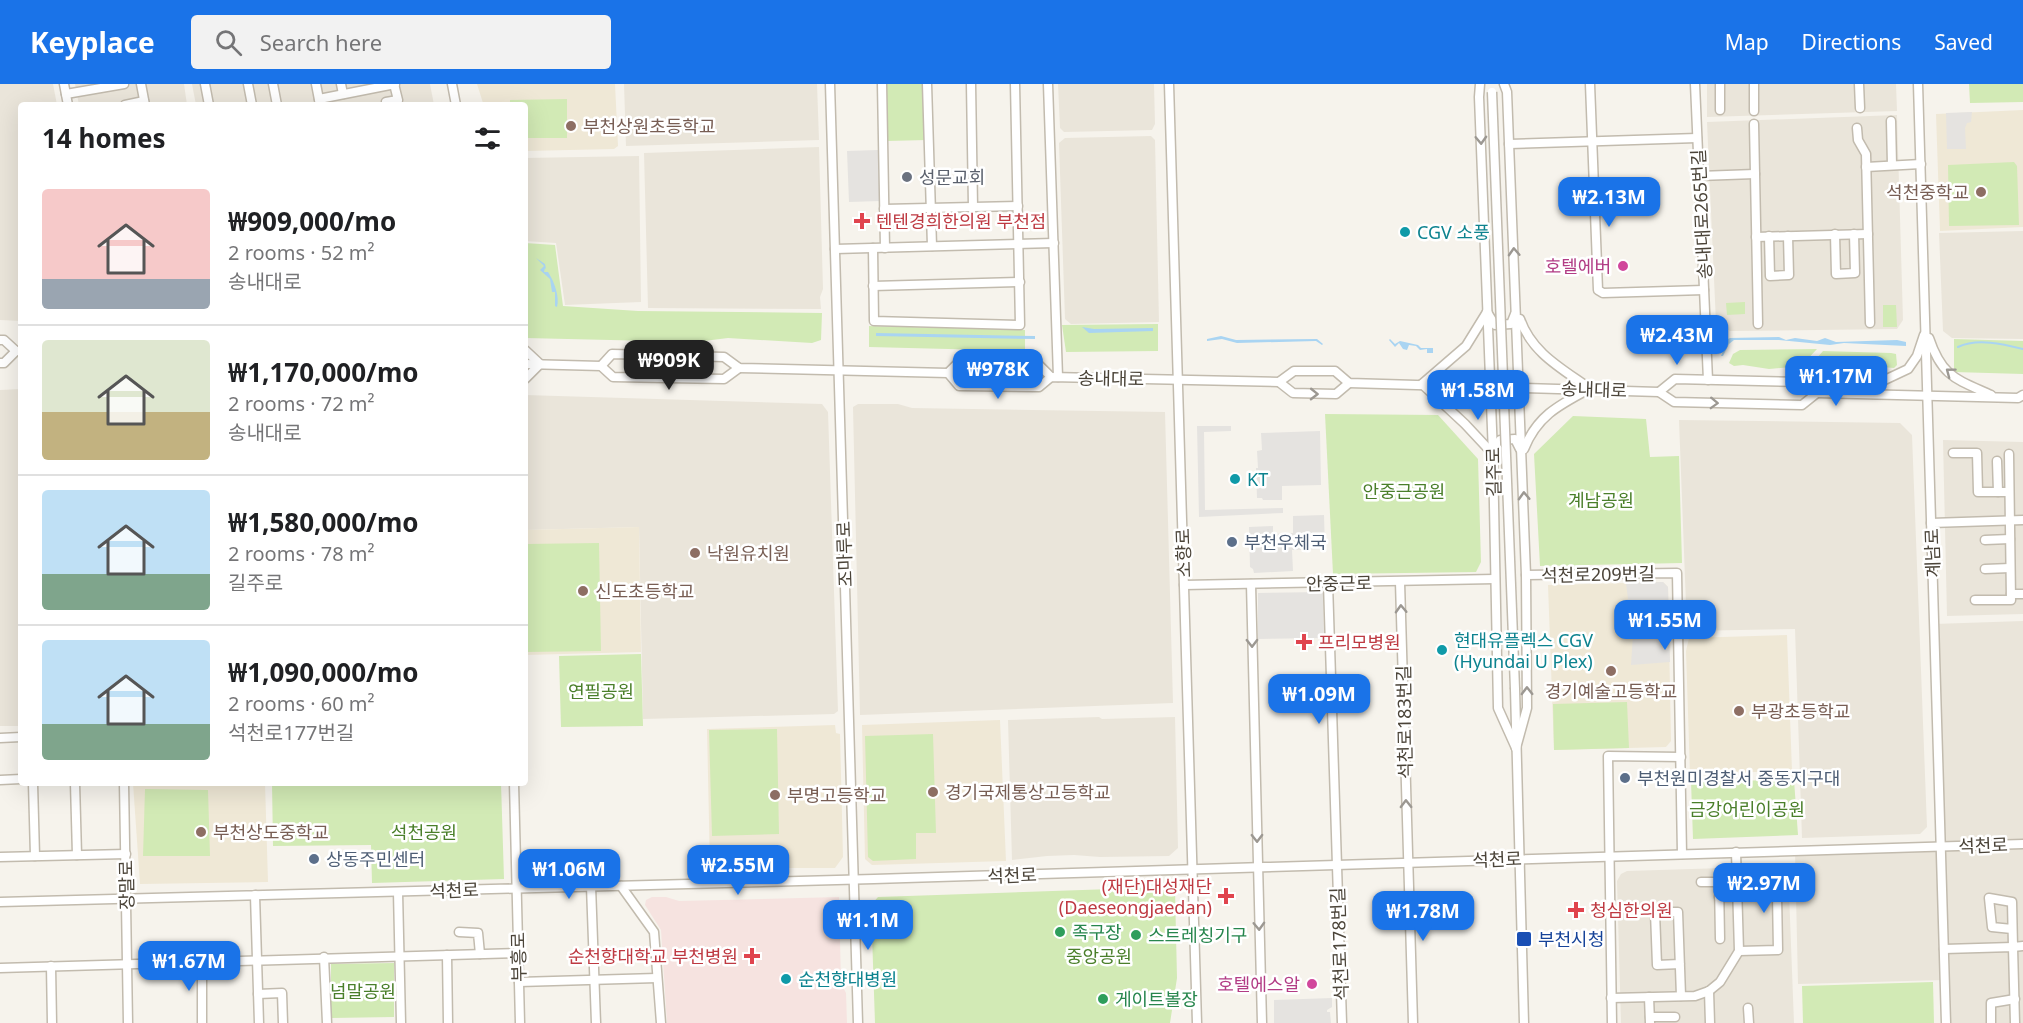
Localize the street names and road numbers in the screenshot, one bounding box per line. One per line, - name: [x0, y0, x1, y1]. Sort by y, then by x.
- street label: 송내대로265번길: [1686, 148, 1716, 280]
- street label: 송내대로: [1078, 365, 1144, 391]
- street label: 송내대로: [1560, 376, 1628, 402]
- street label: 길주로: [1481, 447, 1505, 497]
- street label: 조마루로: [831, 520, 857, 588]
- street label: 소향로: [1170, 528, 1196, 578]
- street label: 계남로: [1919, 528, 1945, 578]
- street label: 석천로209번길: [1541, 561, 1655, 587]
- street label: 안중근로: [1306, 570, 1372, 596]
- street label: 석천로183번길: [1391, 665, 1417, 779]
- street label: 석천로: [1958, 832, 2008, 858]
- street label: 석천로: [1472, 846, 1522, 872]
- street label: 장말로: [114, 860, 138, 910]
- street label: 석천로: [987, 862, 1037, 888]
- street label: 석천로: [429, 877, 479, 903]
- street label: 석천로178번길: [1325, 887, 1353, 1001]
- street label: 부흥로: [506, 932, 530, 982]

